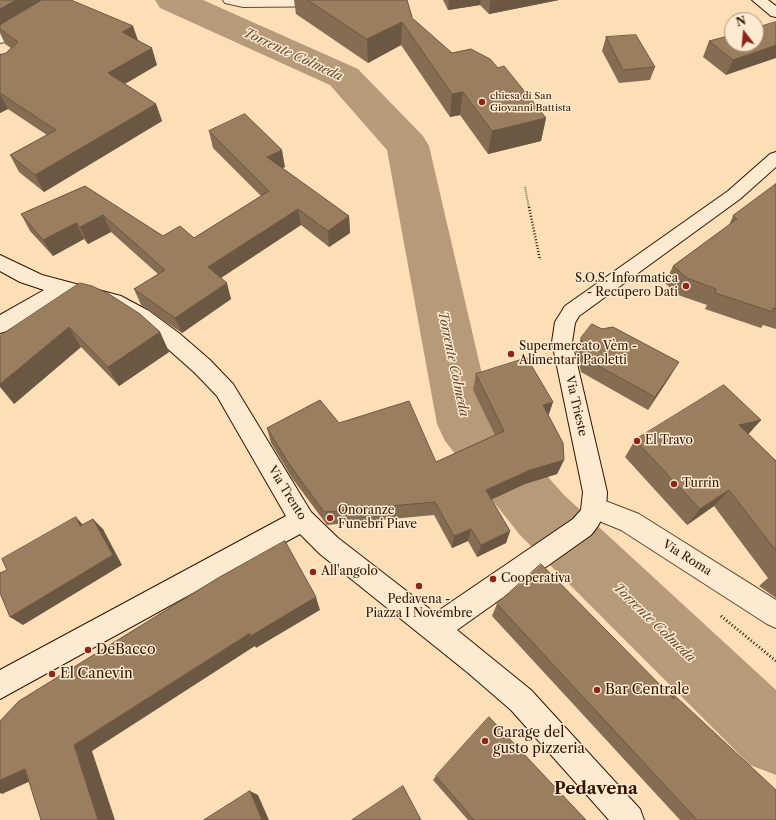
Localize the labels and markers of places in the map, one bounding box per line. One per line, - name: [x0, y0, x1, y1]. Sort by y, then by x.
- place label: chiesa di San Giovanni Battista: [490, 90, 571, 114]
- marker: chiesa di San Giovanni Battista: [477, 97, 487, 107]
- place label: S.O.S. Informatica - Recupero Dati: [575, 272, 678, 300]
- marker: S.O.S. Informatica - Recupero Dati: [681, 281, 691, 291]
- place label: Supermercato Vèm - Alimentari Paoletti: [519, 340, 637, 368]
- marker: Supermercato Vèm - Alimentari Paoletti: [506, 349, 516, 359]
- place label: El Travo: [645, 434, 693, 448]
- marker: El Travo: [632, 436, 642, 446]
- place label: Turrin: [682, 477, 719, 491]
- marker: Turrin: [669, 479, 679, 489]
- place label: Onoranze Funebri Piave: [338, 504, 417, 532]
- marker: Onoranze Funebri Piave: [325, 513, 335, 523]
- place label: All'angolo: [321, 565, 378, 579]
- marker: All'angolo: [308, 567, 318, 577]
- place label: Cooperativa: [501, 572, 571, 586]
- marker: Cooperativa: [488, 574, 498, 584]
- marker: Pedavena - Piazza I Novembre: [414, 581, 424, 591]
- place label: Pedavena - Piazza I Novembre: [365, 593, 473, 621]
- place label: DeBacco: [96, 642, 155, 658]
- marker: DeBacco: [83, 645, 93, 655]
- place label: El Canevin: [60, 666, 133, 682]
- marker: El Canevin: [47, 669, 57, 679]
- place label: Bar Centrale: [605, 682, 689, 698]
- marker: Bar Centrale: [592, 685, 602, 695]
- place label: Garage del gusto pizzeria: [493, 725, 585, 758]
- marker: Garage del gusto pizzeria: [480, 736, 490, 746]

